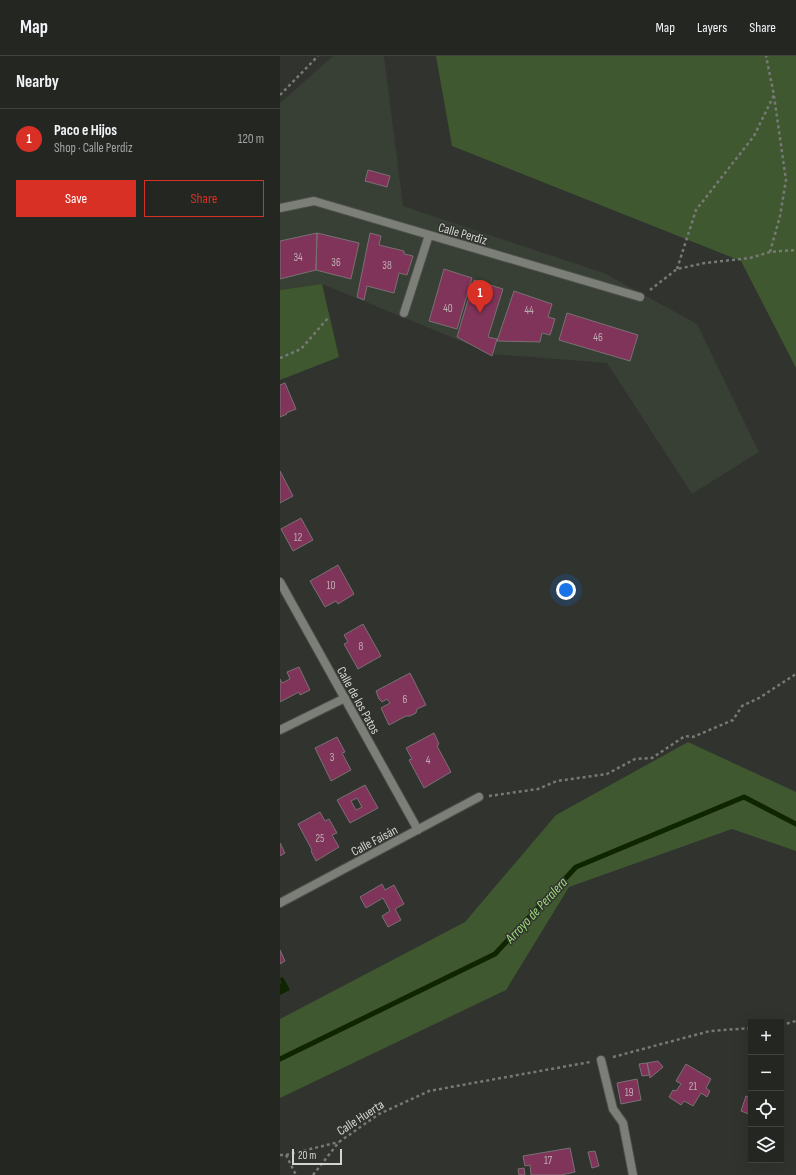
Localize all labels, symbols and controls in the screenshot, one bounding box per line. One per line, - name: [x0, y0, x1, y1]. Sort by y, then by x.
- text: Map: [20, 16, 48, 39]
- text: Map: [655, 19, 675, 36]
- text: Layers: [697, 19, 727, 36]
- text: Share: [749, 19, 776, 36]
- text: Nearby: [16, 72, 59, 92]
- text: Paco e Hijos: [54, 121, 117, 140]
- text: 1: [26, 131, 32, 147]
- text: 120 m: [238, 131, 264, 147]
- text: Shop · Calle Perdiz: [54, 140, 133, 156]
- button: Save: [16, 180, 136, 217]
- button: Share: [144, 180, 264, 217]
- street label: Calle Perdiz: [437, 219, 489, 249]
- house number: 34: [293, 251, 303, 264]
- house number: 36: [331, 256, 341, 269]
- house number: 38: [382, 259, 392, 272]
- pin: 1: [467, 280, 493, 313]
- house number: 40: [443, 302, 453, 315]
- house number: 44: [524, 304, 534, 317]
- house number: 46: [593, 331, 603, 344]
- house number: 12: [294, 531, 303, 544]
- house number: 10: [327, 579, 335, 592]
- your location: [556, 580, 576, 600]
- house number: 8: [359, 640, 364, 653]
- street label: Calle de los Patos: [333, 664, 383, 737]
- house number: 6: [403, 693, 408, 706]
- house number: 3: [330, 751, 335, 764]
- house number: 4: [426, 754, 431, 767]
- street label: Calle Faisán: [348, 822, 401, 860]
- house number: 25: [316, 832, 324, 845]
- water label: Arroyo de Peralera: [501, 874, 571, 948]
- map controls: [748, 1019, 784, 1163]
- button: +: [748, 1019, 784, 1055]
- button: −: [748, 1055, 784, 1091]
- house number: 21: [689, 1080, 697, 1093]
- house number: 19: [625, 1086, 633, 1099]
- button: locate: [748, 1091, 784, 1127]
- street label: Calle Huerta: [334, 1097, 387, 1139]
- button: layers: [748, 1127, 784, 1163]
- scale bar: [292, 1147, 342, 1166]
- text: 20 m: [298, 1149, 316, 1162]
- house number: 17: [544, 1154, 553, 1167]

